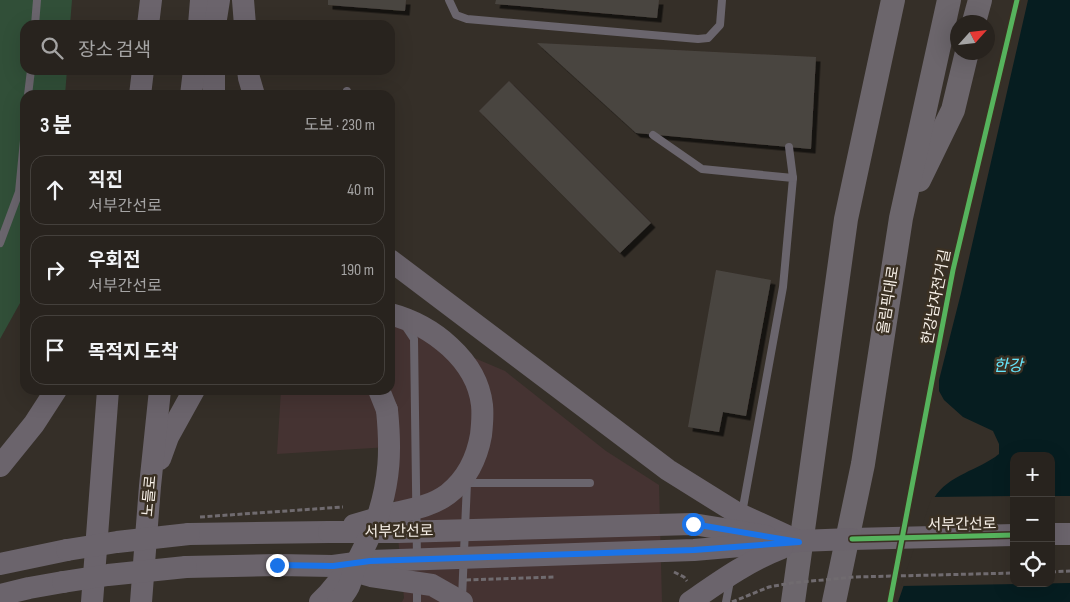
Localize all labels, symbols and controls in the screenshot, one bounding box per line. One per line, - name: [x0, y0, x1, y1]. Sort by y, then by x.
- north arrow: [950, 15, 995, 60]
- search box: [20, 20, 395, 75]
- icon: search: [38, 34, 66, 62]
- text: 장소 검색: [78, 39, 151, 62]
- text: 3 분: [40, 113, 72, 138]
- text: 도보 · 230 m: [304, 116, 375, 135]
- text: 직진: [88, 169, 123, 192]
- icon: ahead: [41, 176, 69, 204]
- text: 40 m: [347, 181, 374, 200]
- text: 서부간선로: [88, 197, 162, 216]
- street label: 한강남자전거길: [918, 248, 955, 346]
- text: 우회전: [88, 249, 140, 272]
- icon: right: [41, 256, 69, 284]
- text: 190 m: [341, 261, 374, 280]
- street label: 올림픽대로: [874, 265, 903, 336]
- text: 서부간선로: [88, 277, 162, 296]
- icon: arrive: [41, 336, 69, 364]
- text: 목적지 도착: [88, 341, 178, 364]
- water label: 한강: [993, 357, 1025, 376]
- map controls: [1010, 452, 1055, 587]
- button: +: [1010, 452, 1055, 497]
- street label: 노들로: [138, 475, 161, 517]
- button: −: [1010, 497, 1055, 542]
- route start: [682, 513, 705, 536]
- street label: 서부간선로: [927, 514, 997, 535]
- street label: 서부간선로: [364, 521, 434, 542]
- button: locate: [1010, 542, 1055, 587]
- route end: [266, 554, 289, 577]

